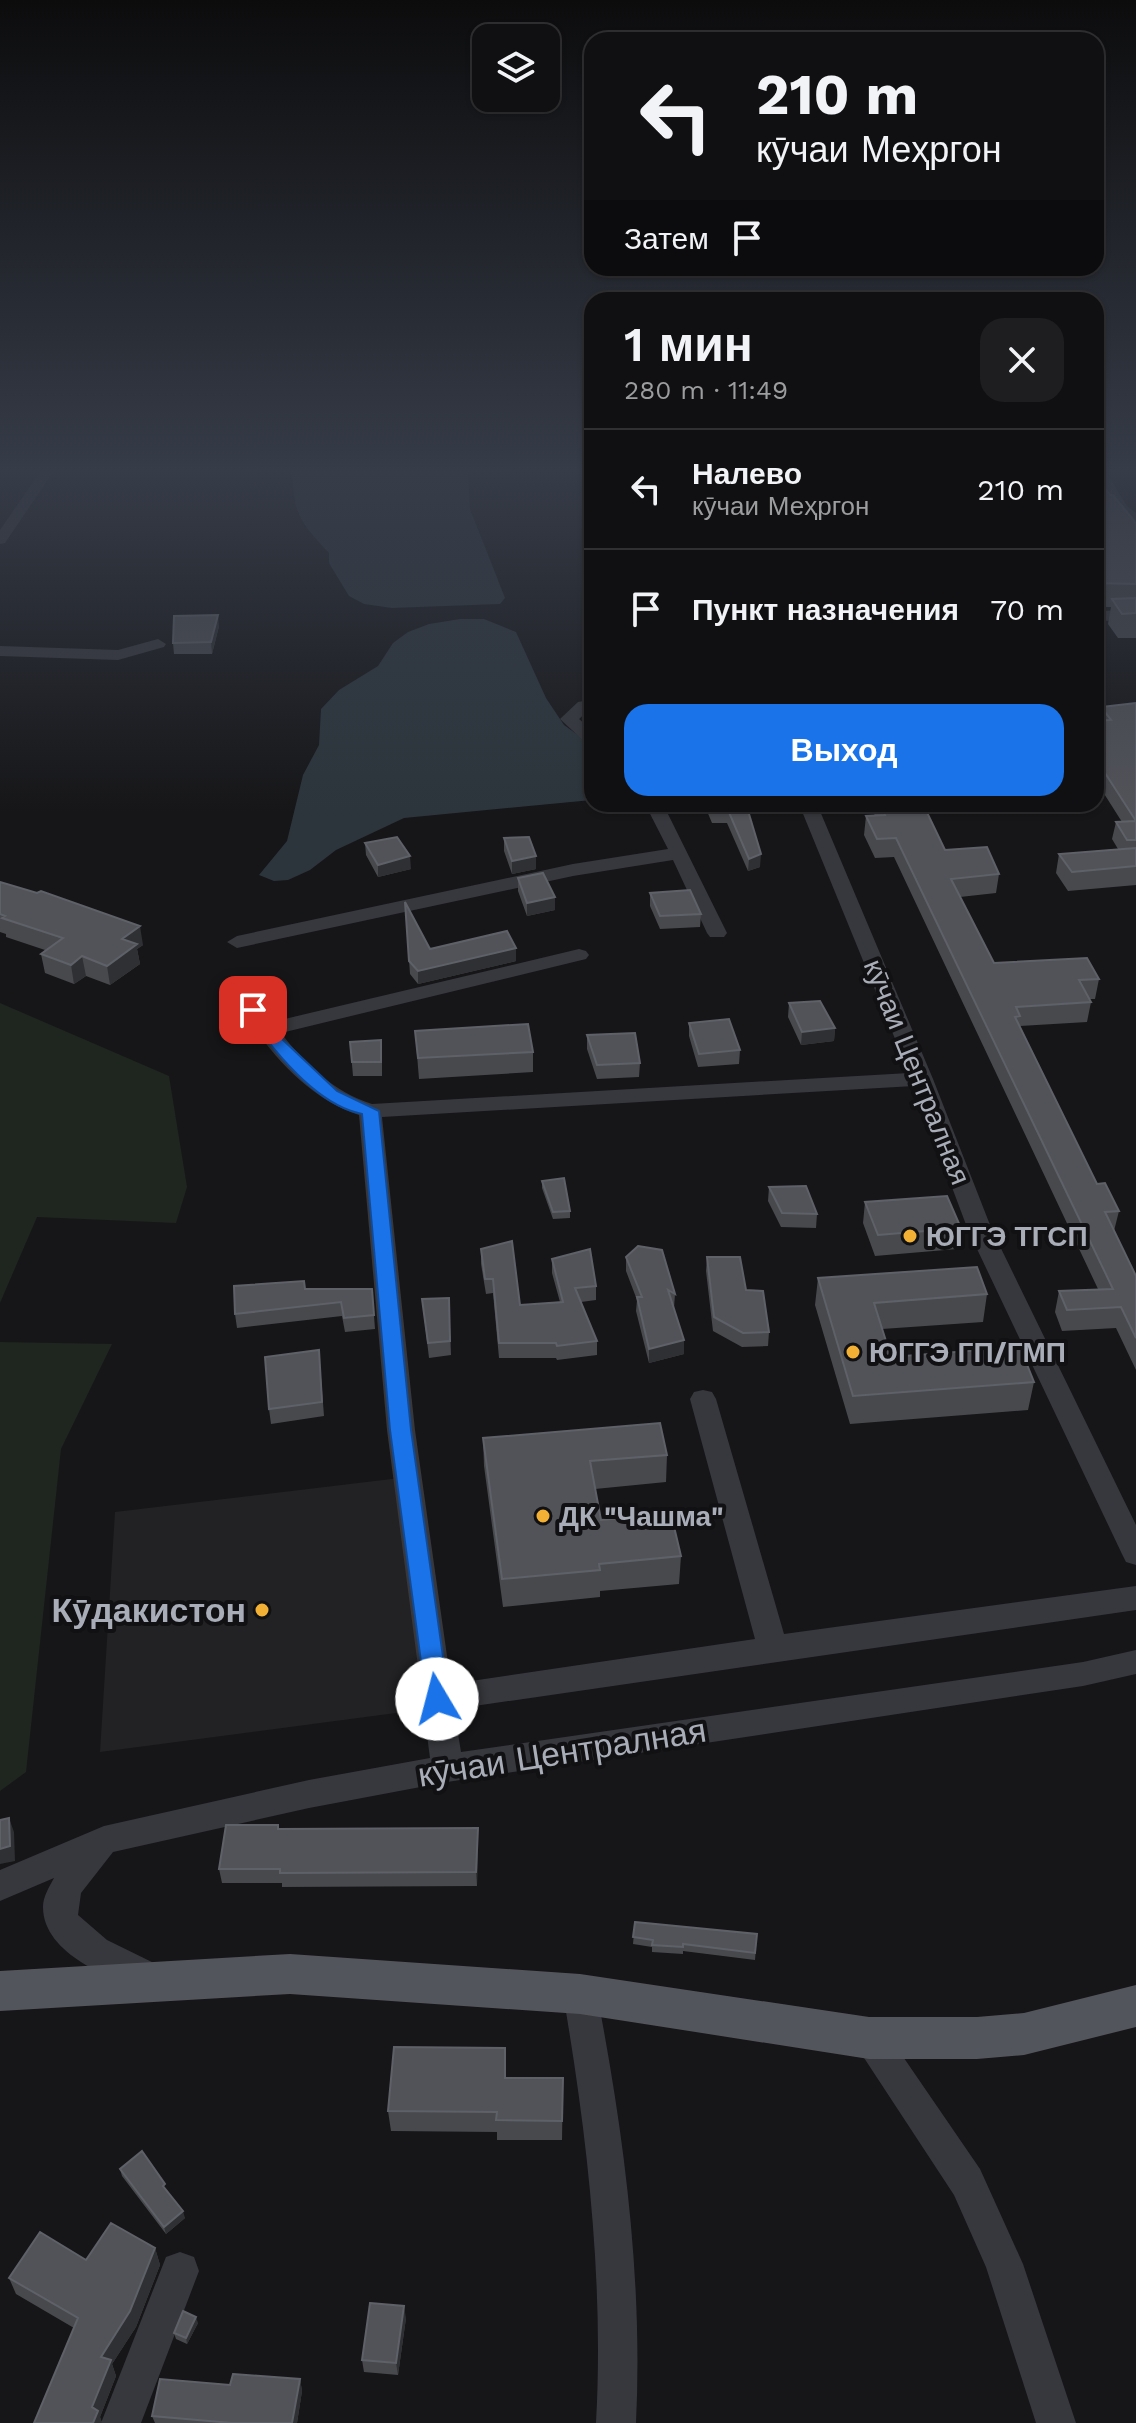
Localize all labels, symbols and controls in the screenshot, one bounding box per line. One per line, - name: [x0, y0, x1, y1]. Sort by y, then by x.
- map controls: [472, 24, 560, 112]
- button: layers: [472, 24, 560, 112]
- text: 210 m: [756, 62, 918, 128]
- icon: left: [624, 64, 728, 168]
- text: кӯчаи Меҳргон: [756, 129, 1002, 171]
- icon: arrive: [725, 216, 769, 260]
- text: Затем: [624, 221, 709, 256]
- text: 1 мин: [624, 316, 753, 373]
- button: close: [980, 318, 1064, 402]
- text: 280 m · 11:49: [624, 375, 788, 405]
- text: Налево: [692, 456, 802, 491]
- icon: left: [624, 467, 668, 511]
- text: 210 m: [977, 472, 1064, 507]
- text: кӯчаи Меҳргон: [692, 491, 869, 521]
- icon: arrive: [624, 587, 668, 631]
- text: Пункт назначения: [692, 592, 959, 627]
- text: 70 m: [990, 592, 1064, 627]
- button: Выход: [624, 704, 1064, 796]
- street label: кӯчаи Централная: [857, 955, 977, 1189]
- pin: [219, 976, 287, 1044]
- icon: arrive: [231, 988, 275, 1032]
- place label: ЮГГЭ ТГСП: [926, 1220, 1088, 1253]
- marker: ЮГГЭ ТГСП: [901, 1227, 919, 1245]
- place label: ЮГГЭ ГП/ГМП: [869, 1336, 1066, 1369]
- marker: ЮГГЭ ГП/ГМП: [844, 1343, 862, 1361]
- place label: ДК "Чашма": [559, 1500, 724, 1533]
- marker: ДК "Чашма": [534, 1507, 552, 1525]
- place label: Кӯдакистон: [52, 1590, 246, 1630]
- marker: Кӯдакистон: [253, 1601, 271, 1619]
- position arrow: [395, 1657, 479, 1741]
- street label: кӯчаи Централная: [415, 1709, 709, 1795]

